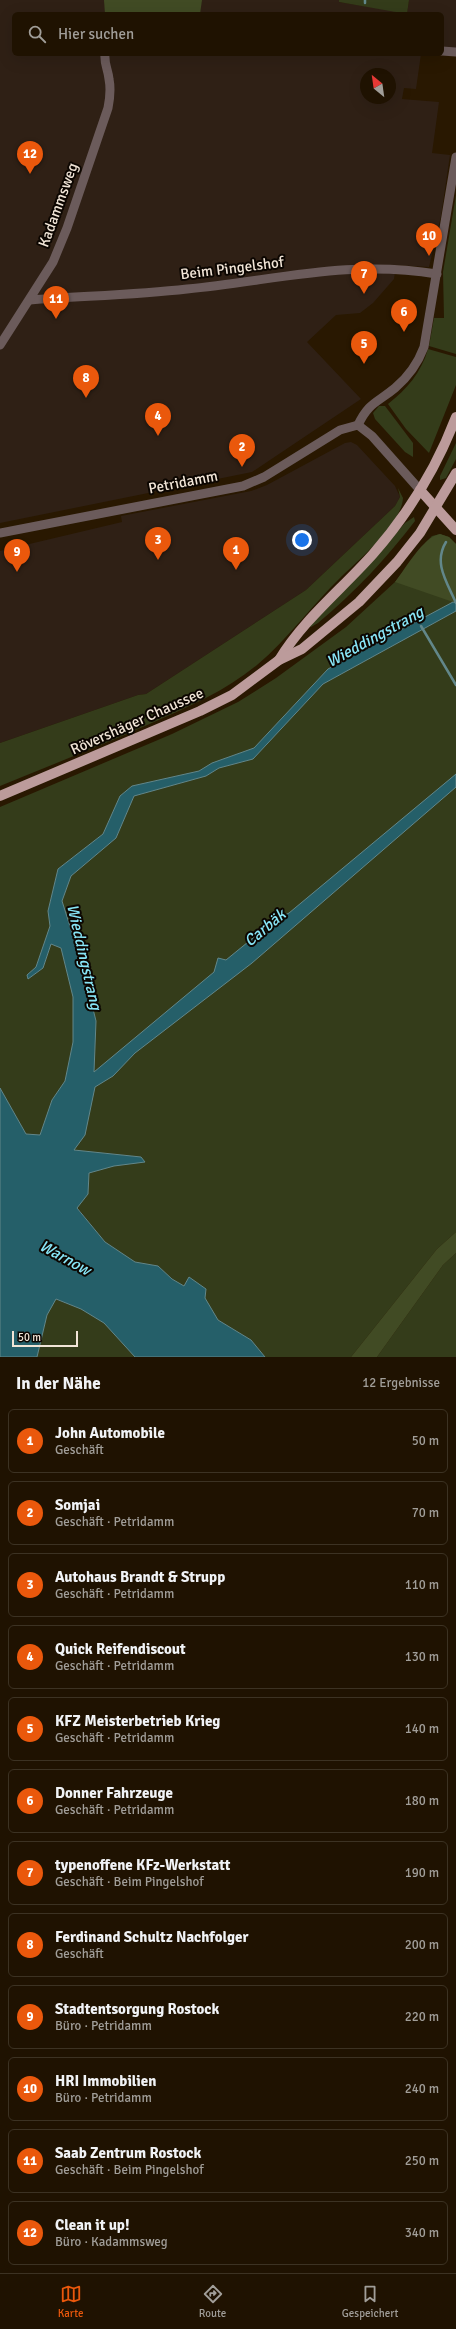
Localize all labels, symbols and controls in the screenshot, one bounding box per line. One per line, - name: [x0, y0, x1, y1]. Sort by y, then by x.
- search box: [12, 12, 444, 56]
- icon: search: [26, 23, 48, 45]
- text: Hier suchen: [58, 25, 134, 43]
- north arrow: [360, 68, 396, 104]
- pin: 12: [17, 141, 43, 174]
- street label: Kadammsweg: [34, 160, 82, 250]
- pin: 10: [416, 223, 442, 256]
- street label: Beim Pingelshof: [179, 253, 286, 283]
- pin: 7: [351, 261, 377, 294]
- pin: 11: [43, 286, 69, 319]
- pin: 6: [391, 299, 417, 332]
- pin: 5: [351, 331, 377, 364]
- pin: 8: [73, 365, 99, 398]
- pin: 4: [145, 403, 171, 436]
- pin: 2: [229, 434, 255, 467]
- street label: Petridamm: [147, 466, 219, 498]
- pin: 3: [145, 527, 171, 560]
- your location: [292, 530, 312, 550]
- pin: 1: [223, 537, 249, 570]
- pin: 9: [4, 539, 30, 572]
- water label: Wieddingstrang: [323, 601, 428, 672]
- street label: Rövershäger Chaussee: [68, 684, 206, 758]
- water label: Wieddingstrang: [62, 902, 106, 1013]
- water label: Carbäk: [240, 904, 291, 951]
- water label: Warnow: [36, 1236, 96, 1281]
- scale bar: [12, 1329, 78, 1348]
- text: 50 m: [18, 1331, 41, 1344]
- text: In der Nähe: [16, 1373, 101, 1394]
- text: 12 Ergebnisse: [362, 1375, 440, 1391]
- text: John Automobile: [55, 1424, 165, 1442]
- text: 1: [26, 1433, 34, 1449]
- text: 50 m: [412, 1433, 439, 1449]
- text: Geschäft: [55, 1442, 104, 1458]
- text: Somjai: [55, 1496, 100, 1514]
- text: 2: [26, 1505, 34, 1521]
- text: 70 m: [412, 1505, 439, 1521]
- text: Geschäft · Petridamm: [55, 1514, 174, 1530]
- text: Autohaus Brandt & Strupp: [55, 1568, 225, 1586]
- text: 3: [26, 1577, 34, 1593]
- text: 110 m: [405, 1577, 439, 1593]
- text: Geschäft · Petridamm: [55, 1586, 174, 1602]
- text: Quick Reifendiscout: [55, 1640, 186, 1658]
- text: 4: [26, 1649, 34, 1665]
- text: 130 m: [405, 1649, 439, 1665]
- text: Geschäft · Petridamm: [55, 1658, 174, 1674]
- text: KFZ Meisterbetrieb Krieg: [55, 1712, 220, 1730]
- text: 5: [26, 1721, 34, 1737]
- text: 140 m: [405, 1721, 439, 1737]
- text: Geschäft · Petridamm: [55, 1730, 174, 1746]
- text: Donner Fahrzeuge: [55, 1784, 173, 1802]
- text: 6: [26, 1793, 34, 1809]
- text: 180 m: [405, 1793, 439, 1809]
- text: Geschäft · Petridamm: [55, 1802, 174, 1818]
- text: typenoffene KFz-Werkstatt: [55, 1856, 230, 1874]
- text: 7: [26, 1865, 34, 1881]
- text: 190 m: [405, 1865, 439, 1881]
- text: Geschäft · Beim Pingelshof: [55, 1874, 204, 1890]
- text: Ferdinand Schultz Nachfolger: [55, 1928, 249, 1946]
- text: 8: [26, 1937, 34, 1953]
- text: 200 m: [405, 1937, 439, 1953]
- text: Geschäft: [55, 1946, 104, 1962]
- text: Stadtentsorgung Rostock: [55, 2000, 219, 2018]
- text: 9: [26, 2009, 34, 2025]
- text: 220 m: [405, 2009, 439, 2025]
- text: Büro · Petridamm: [55, 2018, 152, 2034]
- text: HRI Immobilien: [55, 2072, 156, 2090]
- text: 10: [23, 2081, 37, 2097]
- text: 240 m: [405, 2081, 439, 2097]
- text: Büro · Petridamm: [55, 2090, 152, 2106]
- text: Saab Zentrum Rostock: [55, 2144, 201, 2162]
- text: 11: [23, 2153, 37, 2169]
- text: 250 m: [405, 2153, 439, 2169]
- text: Geschäft · Beim Pingelshof: [55, 2162, 204, 2178]
- text: Clean it up!: [55, 2216, 130, 2234]
- text: 12: [23, 2225, 37, 2241]
- text: 340 m: [405, 2225, 439, 2241]
- text: Büro · Kadammsweg: [55, 2234, 168, 2250]
- tab: Karte: [58, 2283, 83, 2320]
- tab: Route: [199, 2283, 226, 2320]
- tab: Gespeichert: [342, 2283, 398, 2320]

